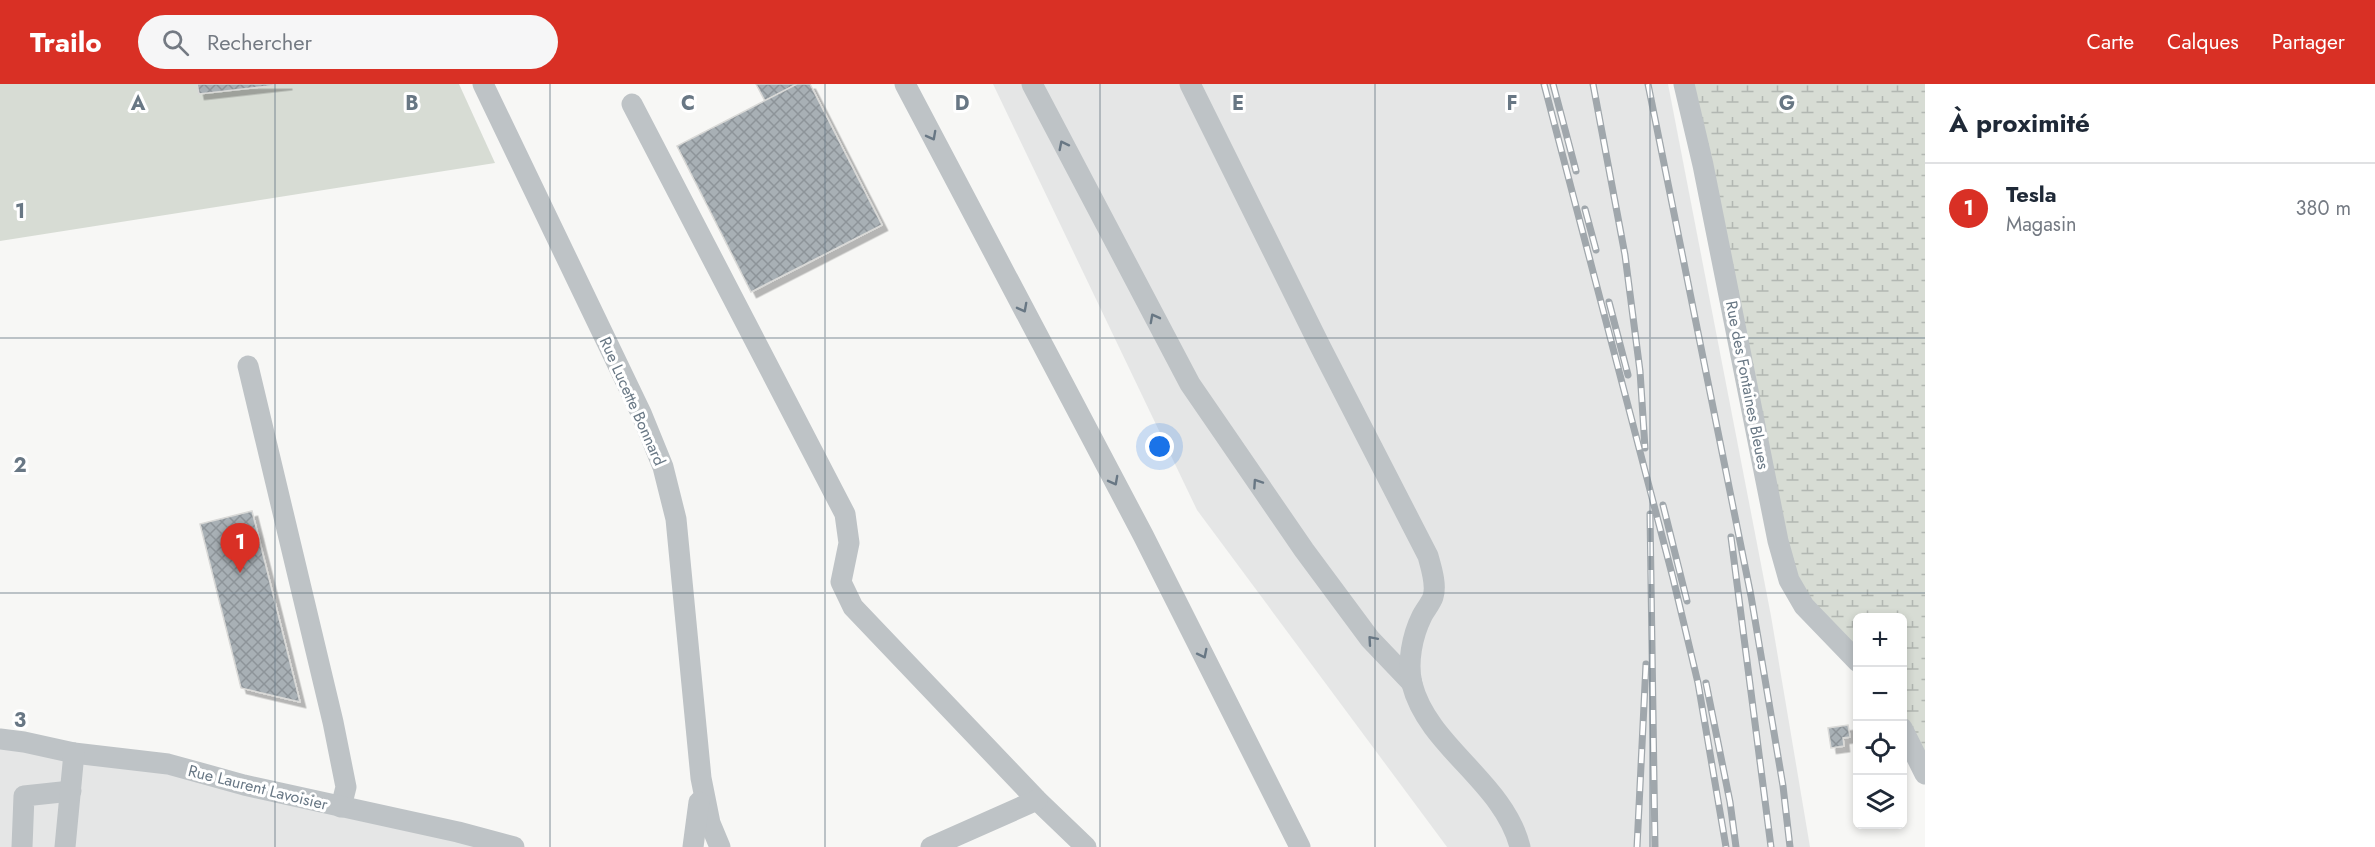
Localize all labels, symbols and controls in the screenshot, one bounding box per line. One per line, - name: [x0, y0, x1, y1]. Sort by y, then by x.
- search box: [138, 15, 558, 69]
- text: Trailo: [30, 22, 102, 63]
- icon: search: [159, 26, 192, 59]
- text: Rechercher: [207, 26, 312, 58]
- text: Carte: [2087, 27, 2134, 57]
- text: Calques: [2167, 27, 2239, 57]
- text: Partager: [2272, 27, 2345, 57]
- text: A: [130, 89, 146, 118]
- text: B: [405, 89, 419, 118]
- text: C: [681, 89, 695, 118]
- text: D: [955, 89, 969, 118]
- text: E: [1232, 89, 1244, 118]
- text: F: [1506, 89, 1518, 118]
- text: G: [1779, 89, 1795, 118]
- text: À proximité: [1949, 104, 2090, 142]
- one-way arrow: [925, 129, 936, 140]
- one-way arrow: [1059, 141, 1070, 151]
- text: Tesla: [2006, 178, 2057, 210]
- text: 1: [1963, 194, 1974, 223]
- text: 380 m: [2296, 194, 2351, 223]
- text: 1: [15, 197, 25, 226]
- text: Magasin: [2006, 210, 2077, 239]
- street label: Rue des Fontaines Bleues: [1720, 299, 1775, 471]
- one-way arrow: [1016, 302, 1027, 312]
- one-way arrow: [1150, 313, 1161, 324]
- street label: Rue Lucette Bonnard: [594, 333, 671, 469]
- your location: [1145, 432, 1174, 461]
- text: 2: [13, 451, 27, 480]
- one-way arrow: [1107, 474, 1118, 485]
- one-way arrow: [1253, 478, 1264, 489]
- pin: 1: [220, 524, 260, 573]
- map controls: [1853, 613, 1907, 829]
- button: +: [1853, 613, 1907, 667]
- one-way arrow: [1368, 636, 1379, 647]
- one-way arrow: [1196, 648, 1207, 659]
- button: −: [1853, 667, 1907, 721]
- text: 3: [14, 706, 26, 735]
- button: locate: [1853, 721, 1907, 775]
- street label: Rue Laurent Lavoisier: [186, 759, 331, 816]
- button: layers: [1853, 775, 1907, 829]

